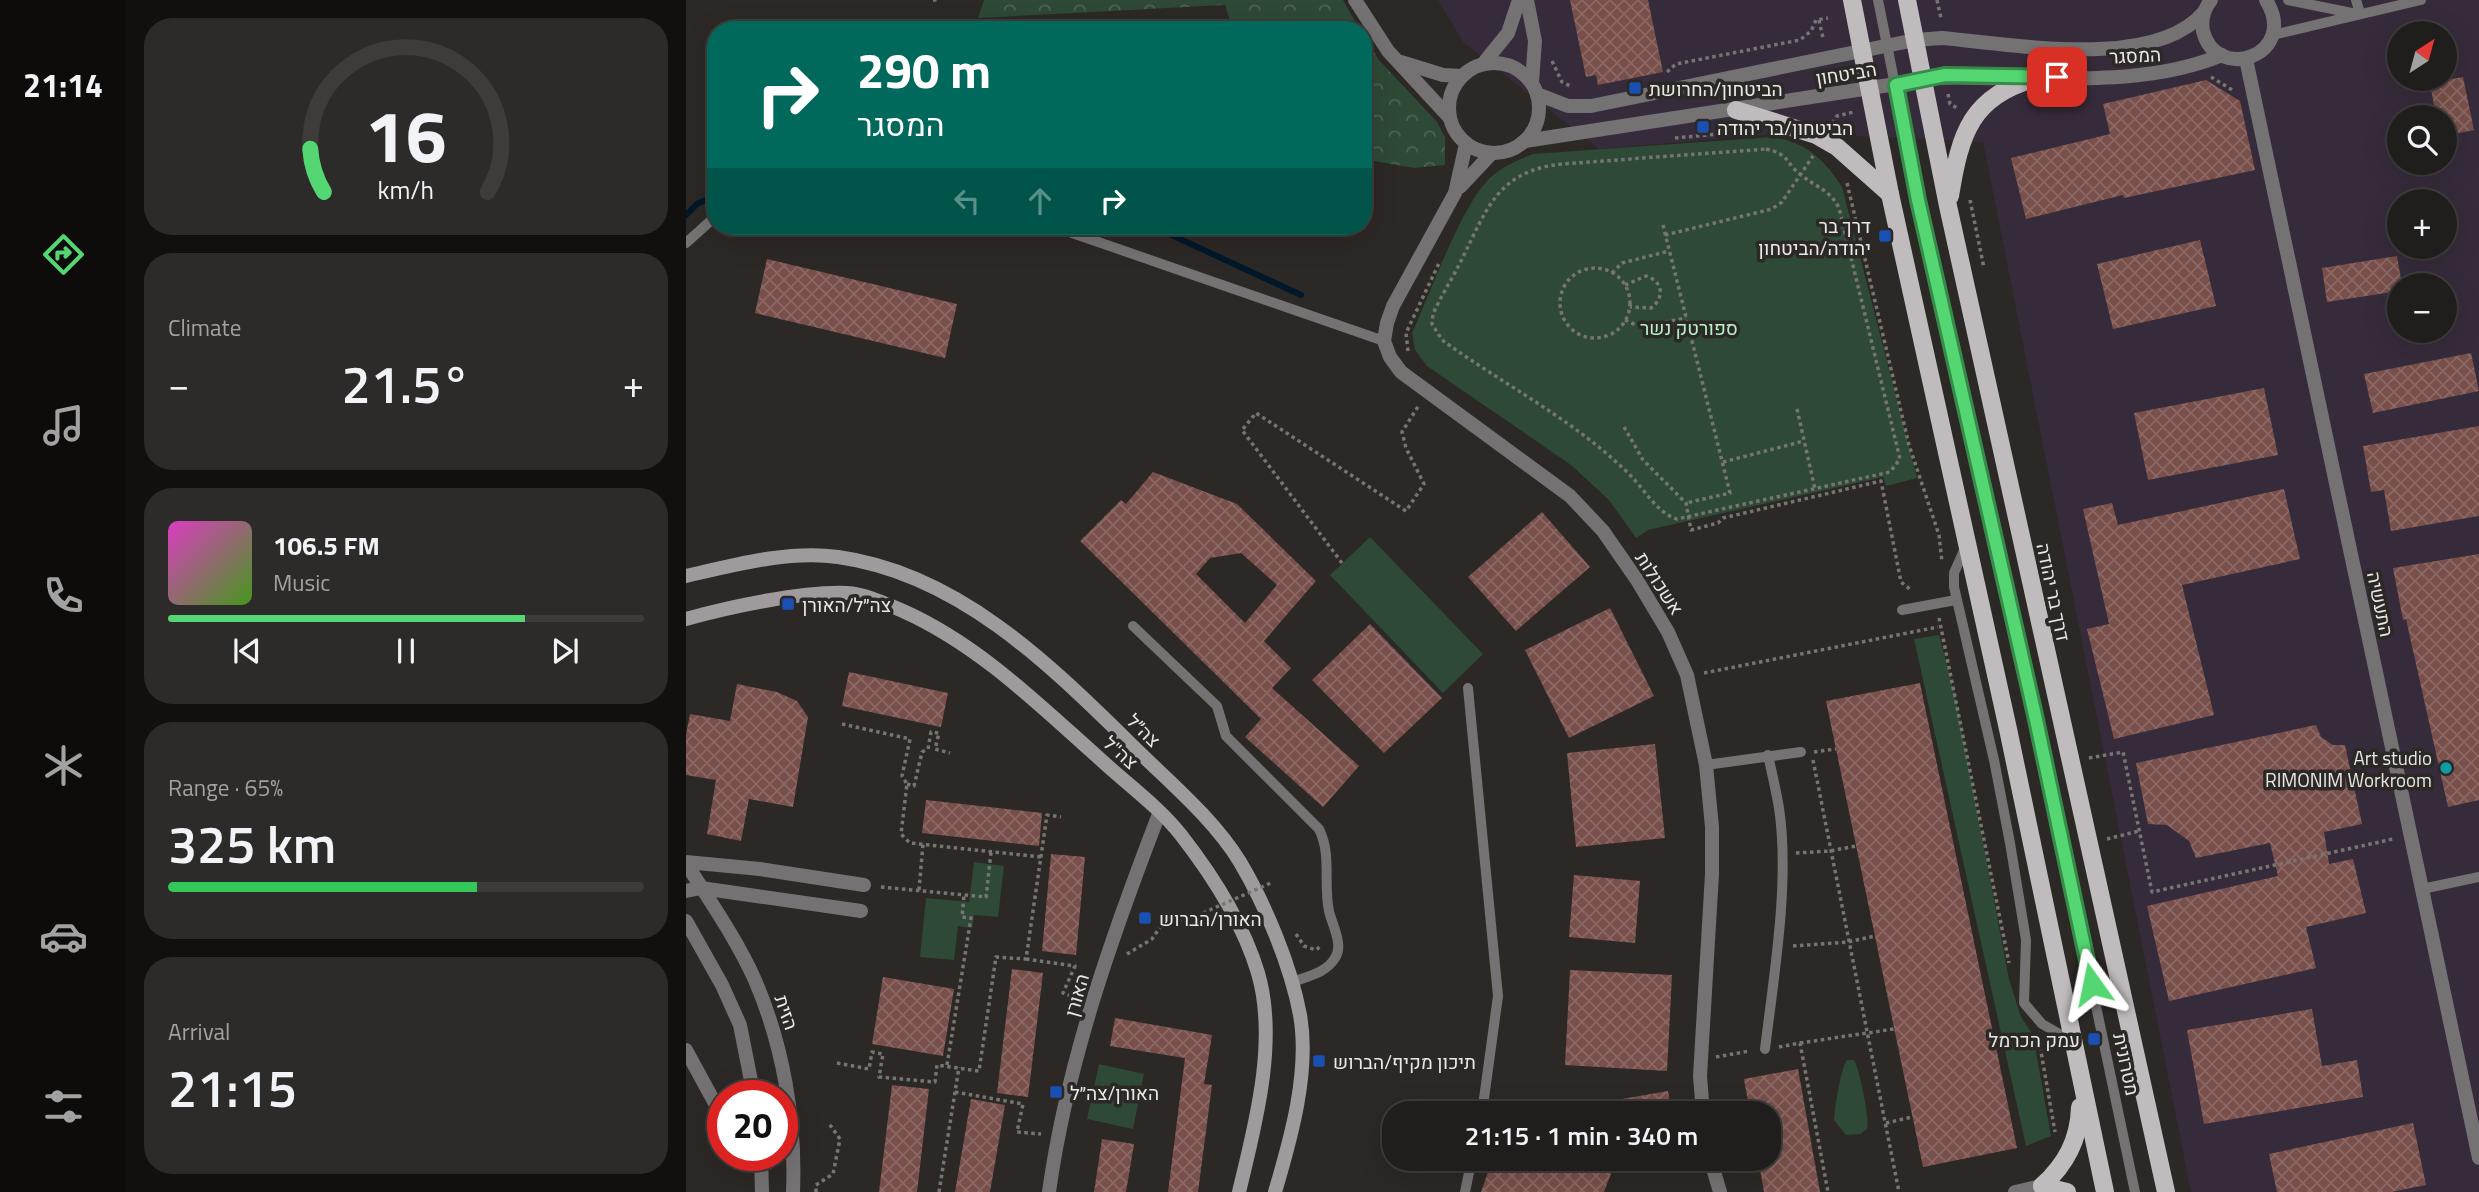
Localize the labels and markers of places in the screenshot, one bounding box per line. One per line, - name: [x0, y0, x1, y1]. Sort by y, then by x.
- pin: [2027, 47, 2087, 107]
- place label: הביטחון/החרושת: [1649, 74, 1783, 103]
- marker: הביטחון/החרושת: [1627, 80, 1643, 96]
- place label: הביטחון/בר יהודה: [1717, 113, 1853, 142]
- marker: הביטחון/בר יהודה: [1695, 119, 1711, 135]
- place label: דרך בר יהודה/הביטחון: [1758, 211, 1871, 262]
- marker: דרך בר יהודה/הביטחון: [1877, 228, 1893, 244]
- place label: צה״ל/האורן: [802, 590, 891, 619]
- marker: צה״ל/האורן: [780, 596, 796, 612]
- place label: Art studio RIMONIM Workroom: [2265, 743, 2432, 794]
- marker: Art studio RIMONIM Workroom: [2438, 760, 2454, 776]
- place label: האורן/הברוש: [1159, 904, 1262, 933]
- marker: האורן/הברוש: [1137, 910, 1153, 926]
- place label: עמק הכרמל: [1988, 1025, 2080, 1054]
- marker: עמק הכרמל: [2086, 1031, 2102, 1047]
- place label: תיכון מקיף/הברוש: [1333, 1047, 1476, 1076]
- marker: תיכון מקיף/הברוש: [1311, 1053, 1327, 1069]
- place label: האורן/צה״ל: [1070, 1078, 1159, 1107]
- marker: האורן/צה״ל: [1048, 1084, 1064, 1100]

